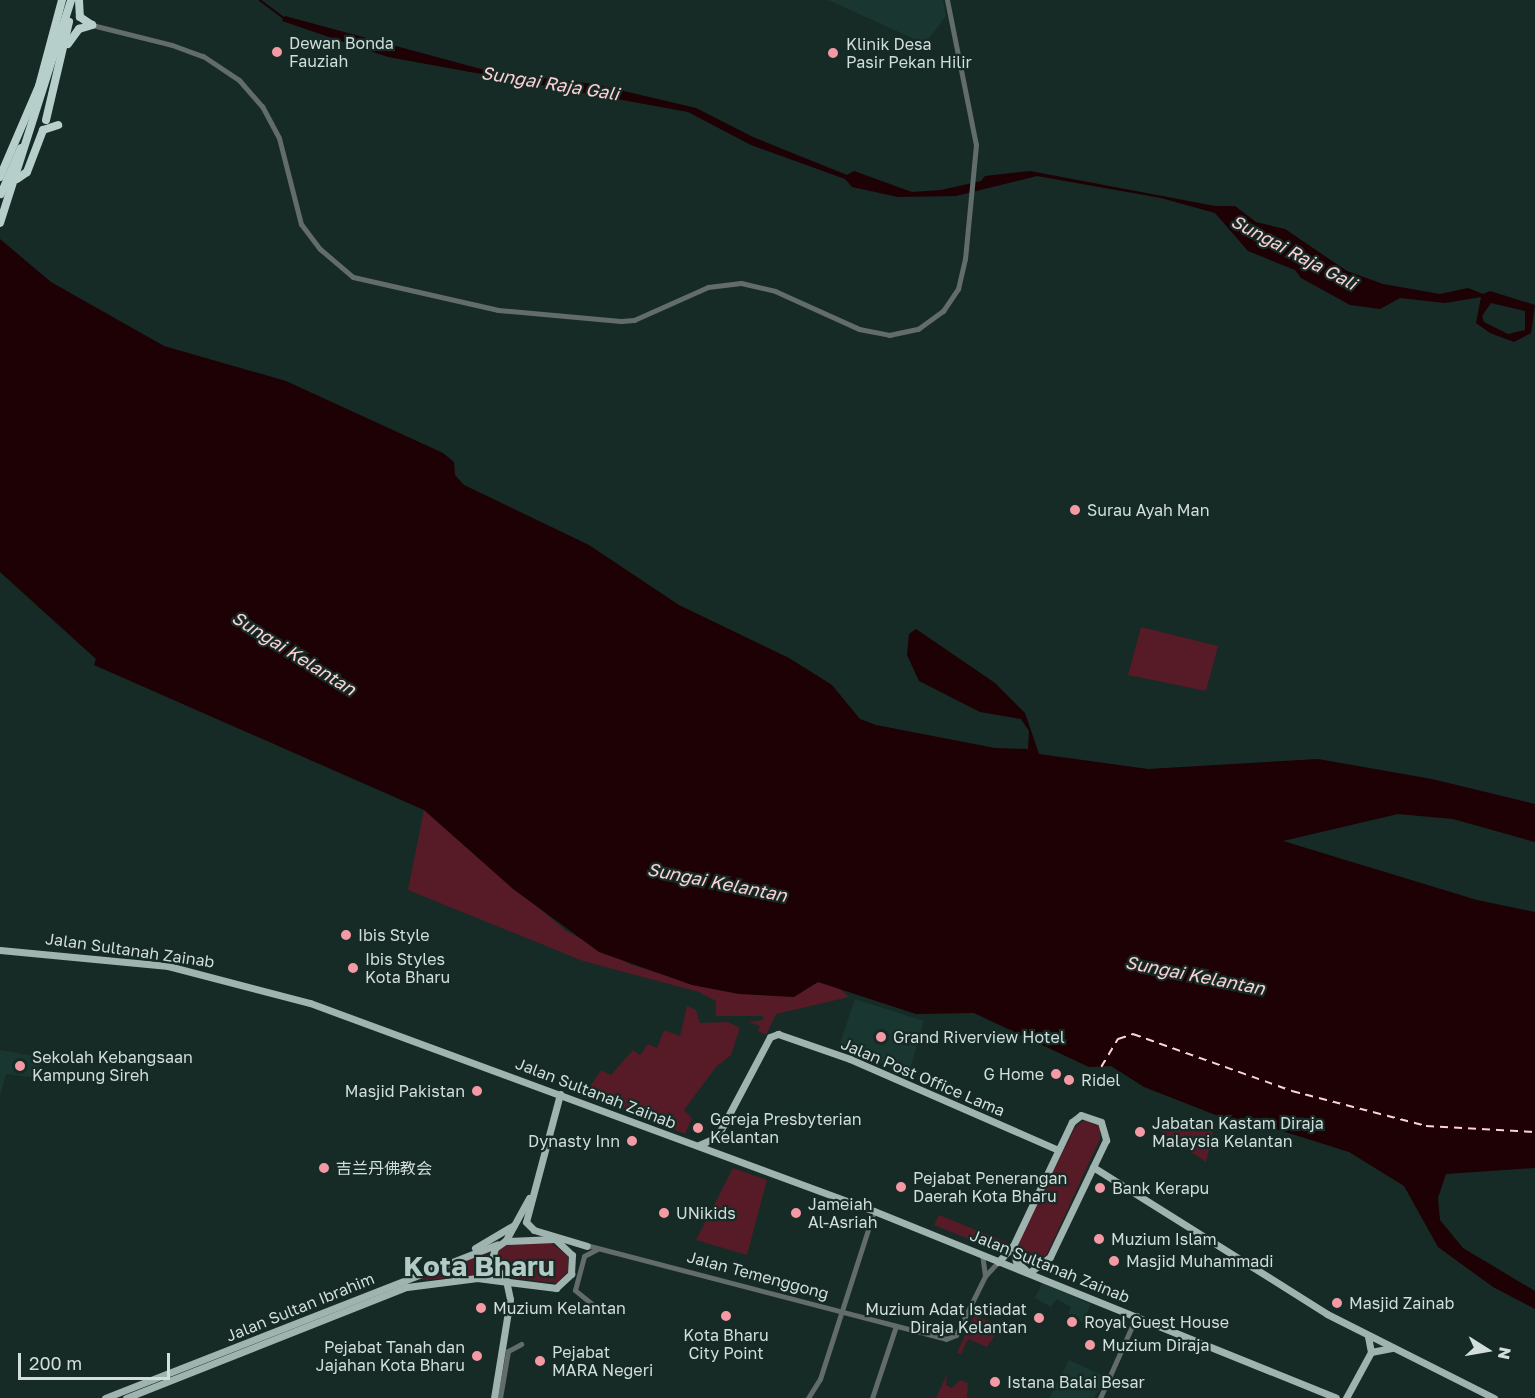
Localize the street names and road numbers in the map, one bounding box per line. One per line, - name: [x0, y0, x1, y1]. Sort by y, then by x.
- street label: Jalan Sultanah Zainab: [44, 929, 216, 971]
- street label: Jalan Post Office Lama: [838, 1034, 1008, 1120]
- street label: Jalan Sultanah Zainab: [513, 1053, 679, 1133]
- street label: Jalan Sultanah Zainab: [967, 1225, 1133, 1307]
- street label: Jalan Temenggong: [685, 1247, 831, 1303]
- street label: Jalan Sultan Ibrahim: [223, 1268, 377, 1346]

